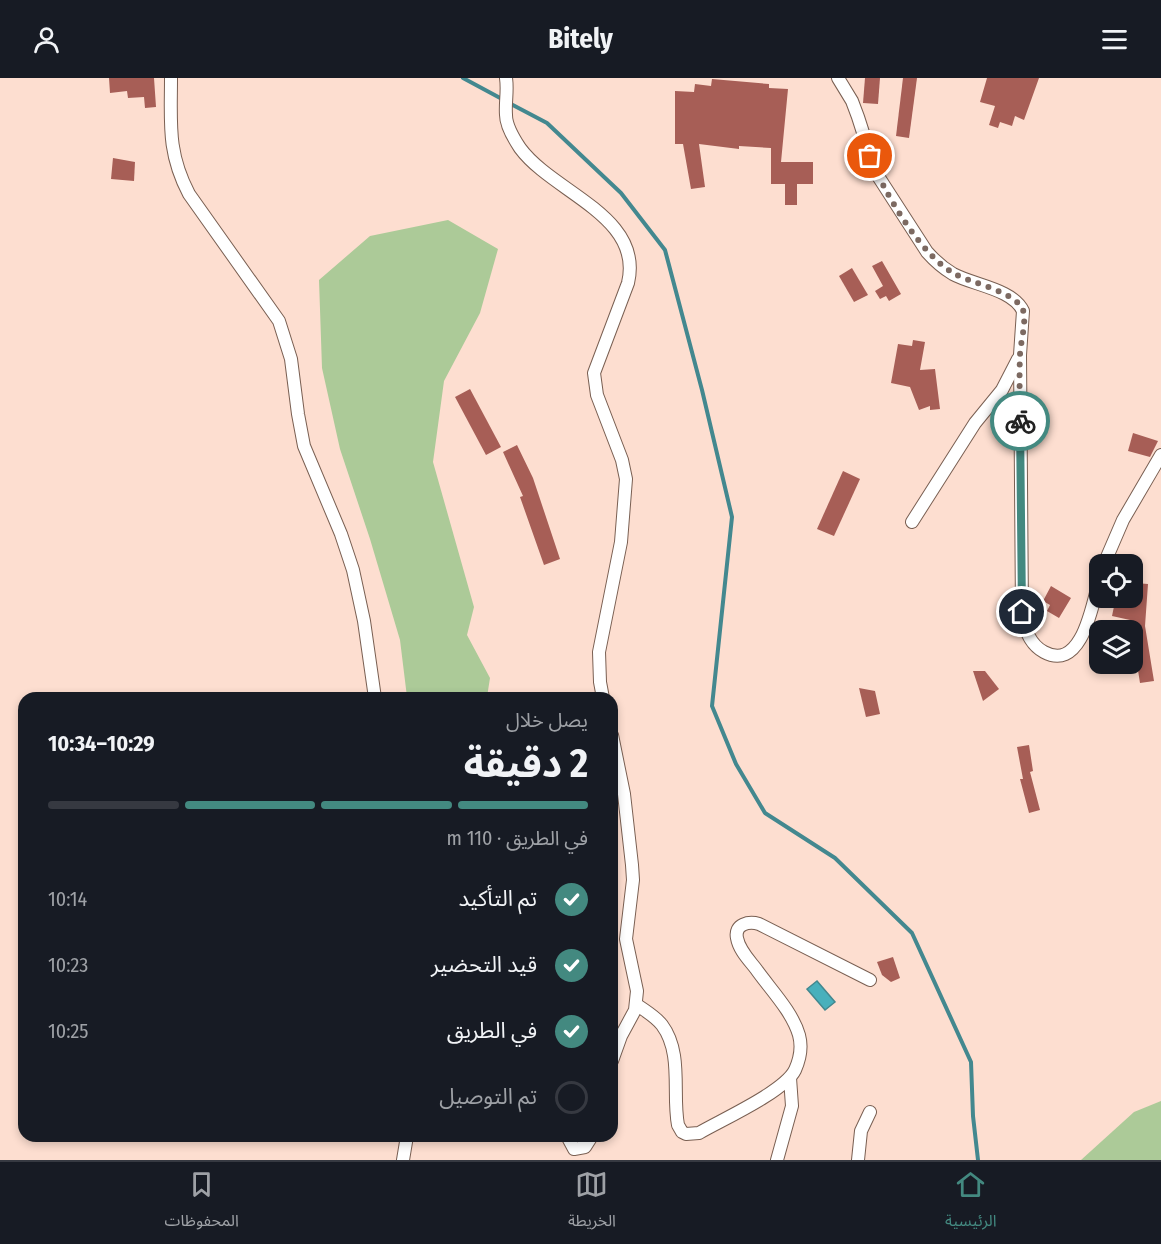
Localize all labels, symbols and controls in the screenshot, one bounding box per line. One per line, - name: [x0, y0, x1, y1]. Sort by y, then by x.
- icon: person: [30, 23, 63, 56]
- text: Bitely: [548, 23, 613, 55]
- icon: menu: [1098, 23, 1131, 56]
- pin: [844, 130, 895, 181]
- icon: bag: [853, 139, 886, 172]
- courier: [990, 391, 1050, 451]
- icon: bike: [1004, 405, 1037, 438]
- map controls: [1089, 554, 1143, 674]
- button: locate: [1089, 554, 1143, 608]
- pin: [996, 586, 1047, 637]
- icon: home: [1005, 595, 1038, 628]
- button: layers: [1089, 620, 1143, 674]
- text: يصل خلال: [506, 708, 588, 732]
- text: 10:29–10:34: [48, 730, 155, 757]
- text: 2 دقيقة: [464, 741, 588, 787]
- text: في الطريق · 110 m: [447, 826, 588, 850]
- icon: check: [555, 883, 588, 916]
- text: تم التأكيد: [458, 885, 537, 912]
- text: 10:14: [48, 887, 87, 911]
- icon: check: [555, 949, 588, 982]
- text: قيد التحضير: [431, 951, 537, 978]
- text: 10:23: [48, 953, 88, 977]
- icon: check: [555, 1015, 588, 1048]
- text: في الطريق: [447, 1017, 537, 1044]
- text: 10:25: [48, 1019, 88, 1043]
- text: تم التوصيل: [439, 1083, 537, 1110]
- tab: المحفوظات: [165, 1168, 239, 1238]
- tab: الخريطة: [568, 1168, 616, 1238]
- tab: الرئيسية: [945, 1168, 996, 1238]

